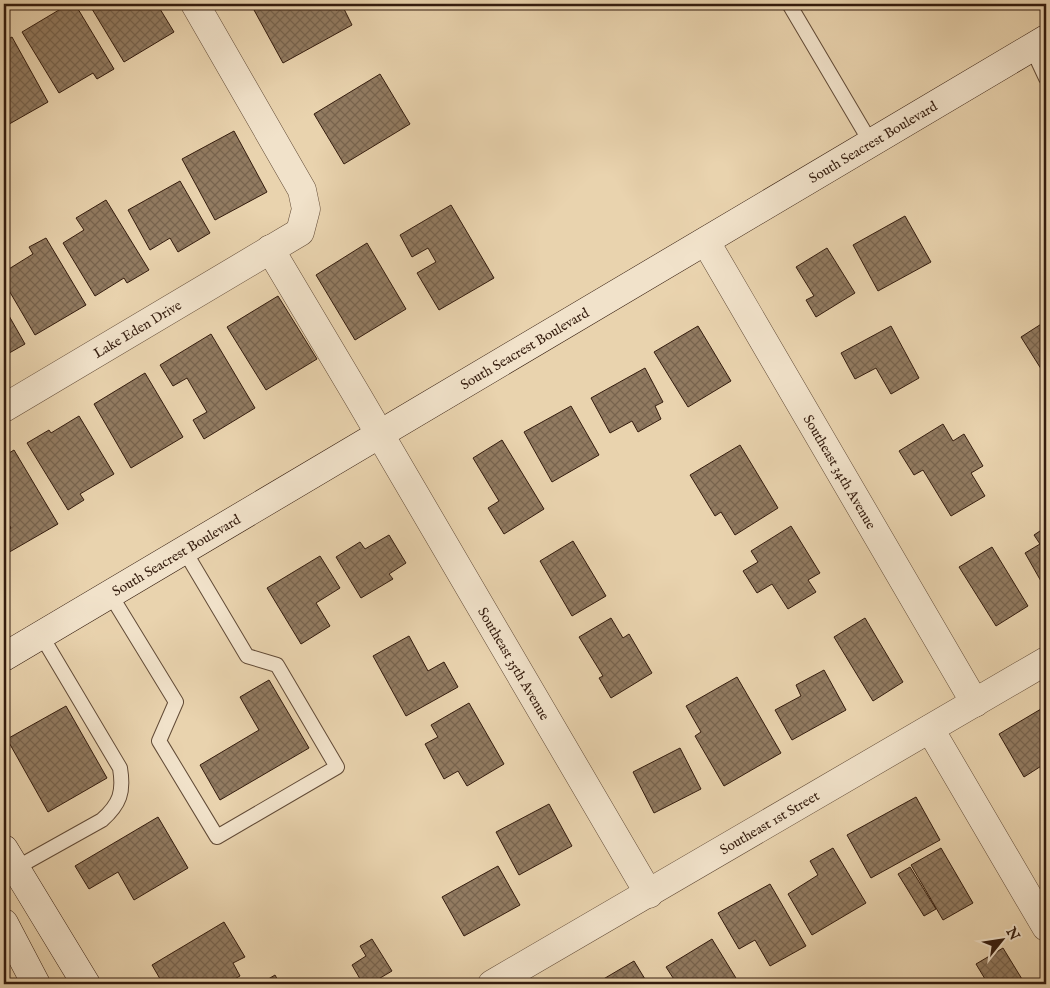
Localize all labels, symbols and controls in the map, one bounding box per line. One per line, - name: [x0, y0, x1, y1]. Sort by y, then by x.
- street label: South Seacrest Boulevard: [806, 97, 941, 188]
- street label: Lake Eden Drive: [90, 296, 186, 363]
- street label: South Seacrest Boulevard: [457, 304, 593, 394]
- street label: Southeast 34th Avenue: [799, 412, 880, 533]
- street label: South Seacrest Boulevard: [109, 510, 245, 601]
- street label: Southeast 35th Avenue: [473, 604, 554, 724]
- street label: Southeast 1st Street: [717, 787, 823, 859]
- north arrow: [978, 916, 1028, 966]
- text: N: [1001, 923, 1023, 944]

